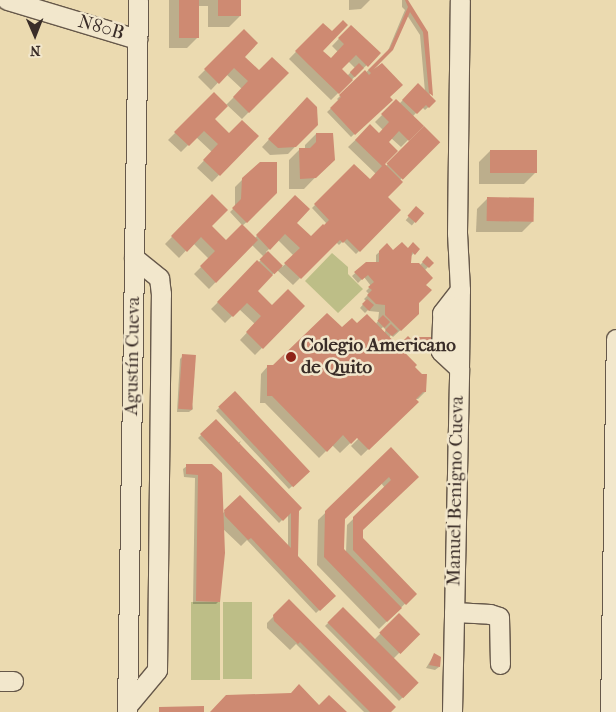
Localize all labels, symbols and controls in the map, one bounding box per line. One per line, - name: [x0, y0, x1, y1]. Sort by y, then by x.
- north arrow: [10, 10, 60, 60]
- street label: N80B: [75, 11, 127, 45]
- text: N: [30, 42, 41, 59]
- street label: Agustín Cueva: [121, 296, 145, 416]
- place label: Colegio Americano de Quito: [301, 335, 456, 379]
- marker: Colegio Americano de Quito: [285, 351, 297, 363]
- street label: Manuel Benigno Cueva: [443, 396, 469, 586]

